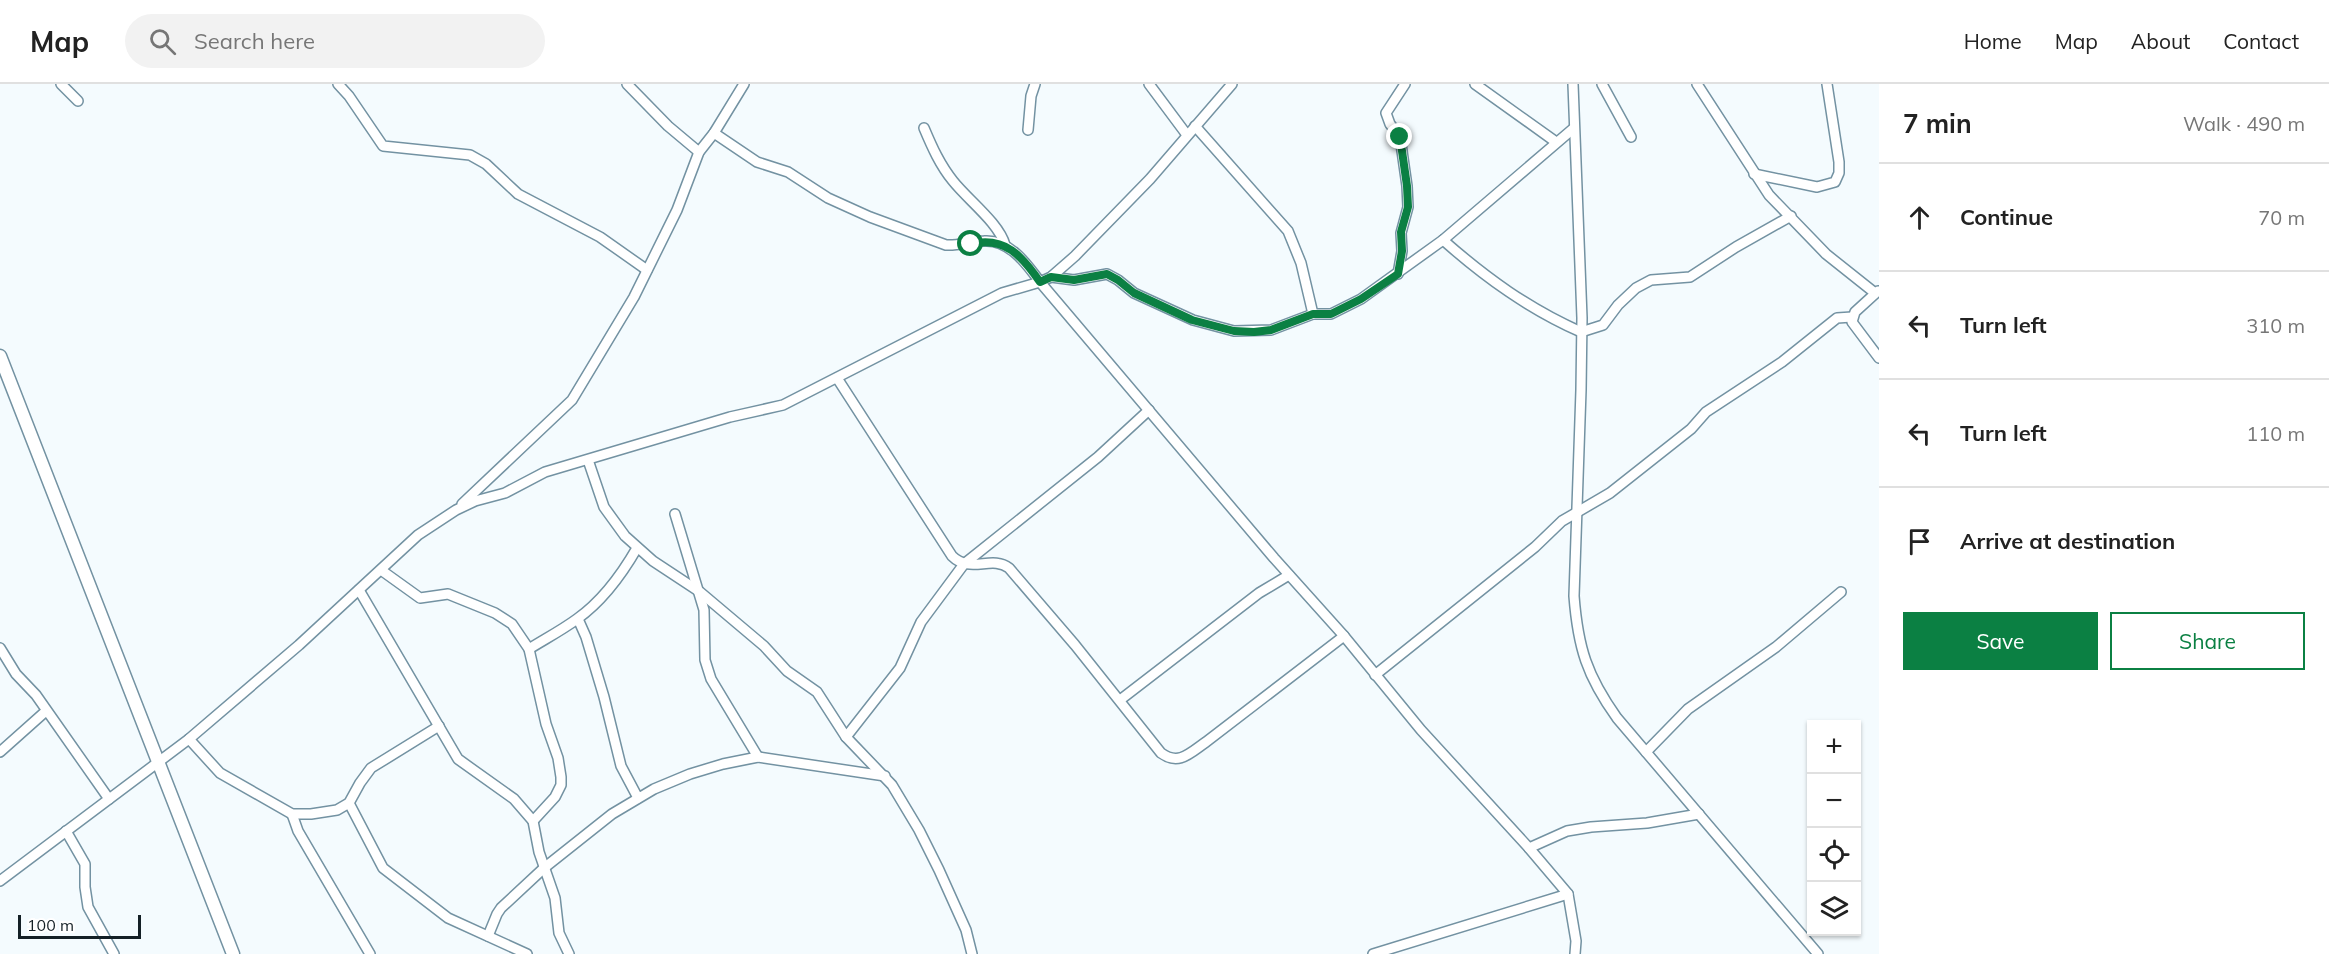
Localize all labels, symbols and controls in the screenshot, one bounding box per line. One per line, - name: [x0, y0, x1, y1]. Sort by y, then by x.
- search box: [125, 14, 545, 68]
- text: Map: [30, 24, 89, 59]
- icon: search: [146, 25, 179, 58]
- text: Search here: [194, 27, 315, 55]
- text: Home: [1964, 28, 2022, 54]
- text: Map: [2055, 28, 2098, 54]
- text: About: [2131, 28, 2190, 54]
- text: Contact: [2223, 28, 2299, 54]
- text: 7 min: [1903, 107, 1972, 140]
- text: Walk · 490 m: [2183, 111, 2305, 136]
- route end: [1386, 123, 1412, 149]
- icon: ahead: [1903, 201, 1936, 234]
- text: Continue: [1960, 203, 2053, 231]
- text: 70 m: [2258, 205, 2305, 230]
- route start: [957, 230, 983, 256]
- icon: left: [1903, 309, 1936, 342]
- text: Turn left: [1960, 311, 2047, 339]
- text: 310 m: [2246, 313, 2305, 338]
- icon: left: [1903, 417, 1936, 450]
- text: Turn left: [1960, 419, 2047, 447]
- text: 110 m: [2246, 421, 2305, 446]
- icon: arrive: [1903, 525, 1936, 558]
- text: Arrive at destination: [1960, 527, 2175, 555]
- button: Save: [1903, 612, 2098, 670]
- button: Share: [2110, 612, 2305, 670]
- map controls: [1807, 720, 1861, 936]
- button: +: [1807, 720, 1861, 774]
- button: −: [1807, 774, 1861, 828]
- button: locate: [1807, 828, 1861, 882]
- button: layers: [1807, 882, 1861, 936]
- scale bar: [18, 912, 141, 940]
- text: 100 m: [27, 915, 74, 935]

